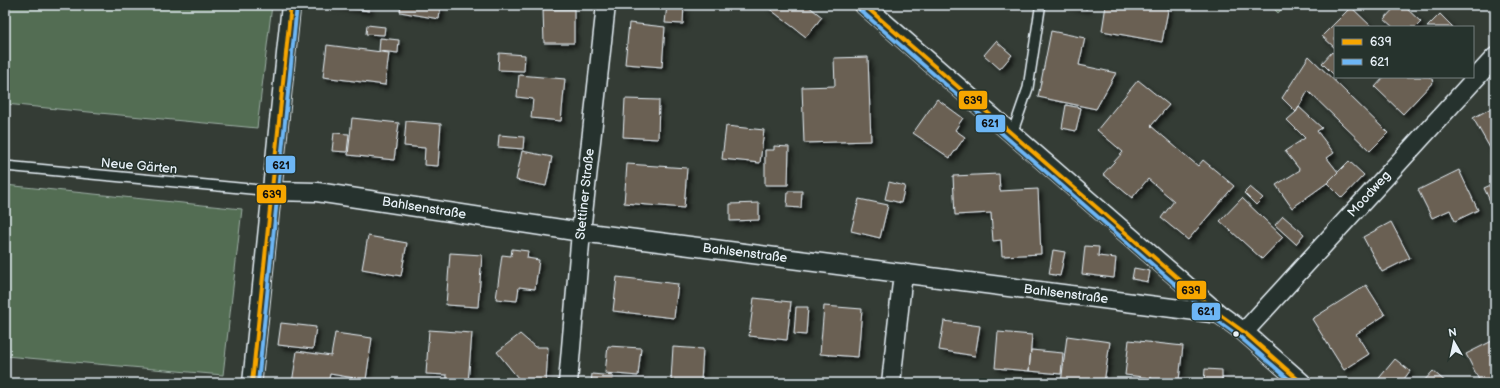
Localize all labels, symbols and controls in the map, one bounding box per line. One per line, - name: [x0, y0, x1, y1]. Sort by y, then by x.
- legend: [1334, 26, 1474, 78]
- text: 639: [1370, 35, 1392, 50]
- text: 621: [1370, 55, 1389, 70]
- line badge: 639: [958, 90, 988, 110]
- text: 639: [963, 94, 983, 107]
- line badge: 621: [975, 114, 1006, 133]
- text: 621: [981, 117, 999, 130]
- street label: Stettiner Straße: [572, 147, 598, 240]
- street label: Neue Gärten: [100, 155, 178, 177]
- line badge: 621: [265, 155, 296, 174]
- text: 621: [272, 159, 290, 172]
- street label: Moodweg: [1344, 168, 1394, 220]
- line badge: 639: [256, 184, 287, 204]
- text: 639: [262, 188, 282, 201]
- street label: Bahlsenstraße: [381, 193, 468, 223]
- street label: Bahlsenstraße: [702, 240, 788, 266]
- line badge: 639: [1176, 280, 1207, 300]
- street label: Bahlsenstraße: [1023, 281, 1109, 307]
- text: 639: [1181, 284, 1201, 297]
- line badge: 621: [1191, 302, 1221, 321]
- text: 621: [1197, 305, 1215, 318]
- north arrow: [1434, 322, 1474, 362]
- text: N: [1447, 326, 1458, 340]
- unlabelled marker: [1231, 329, 1241, 339]

